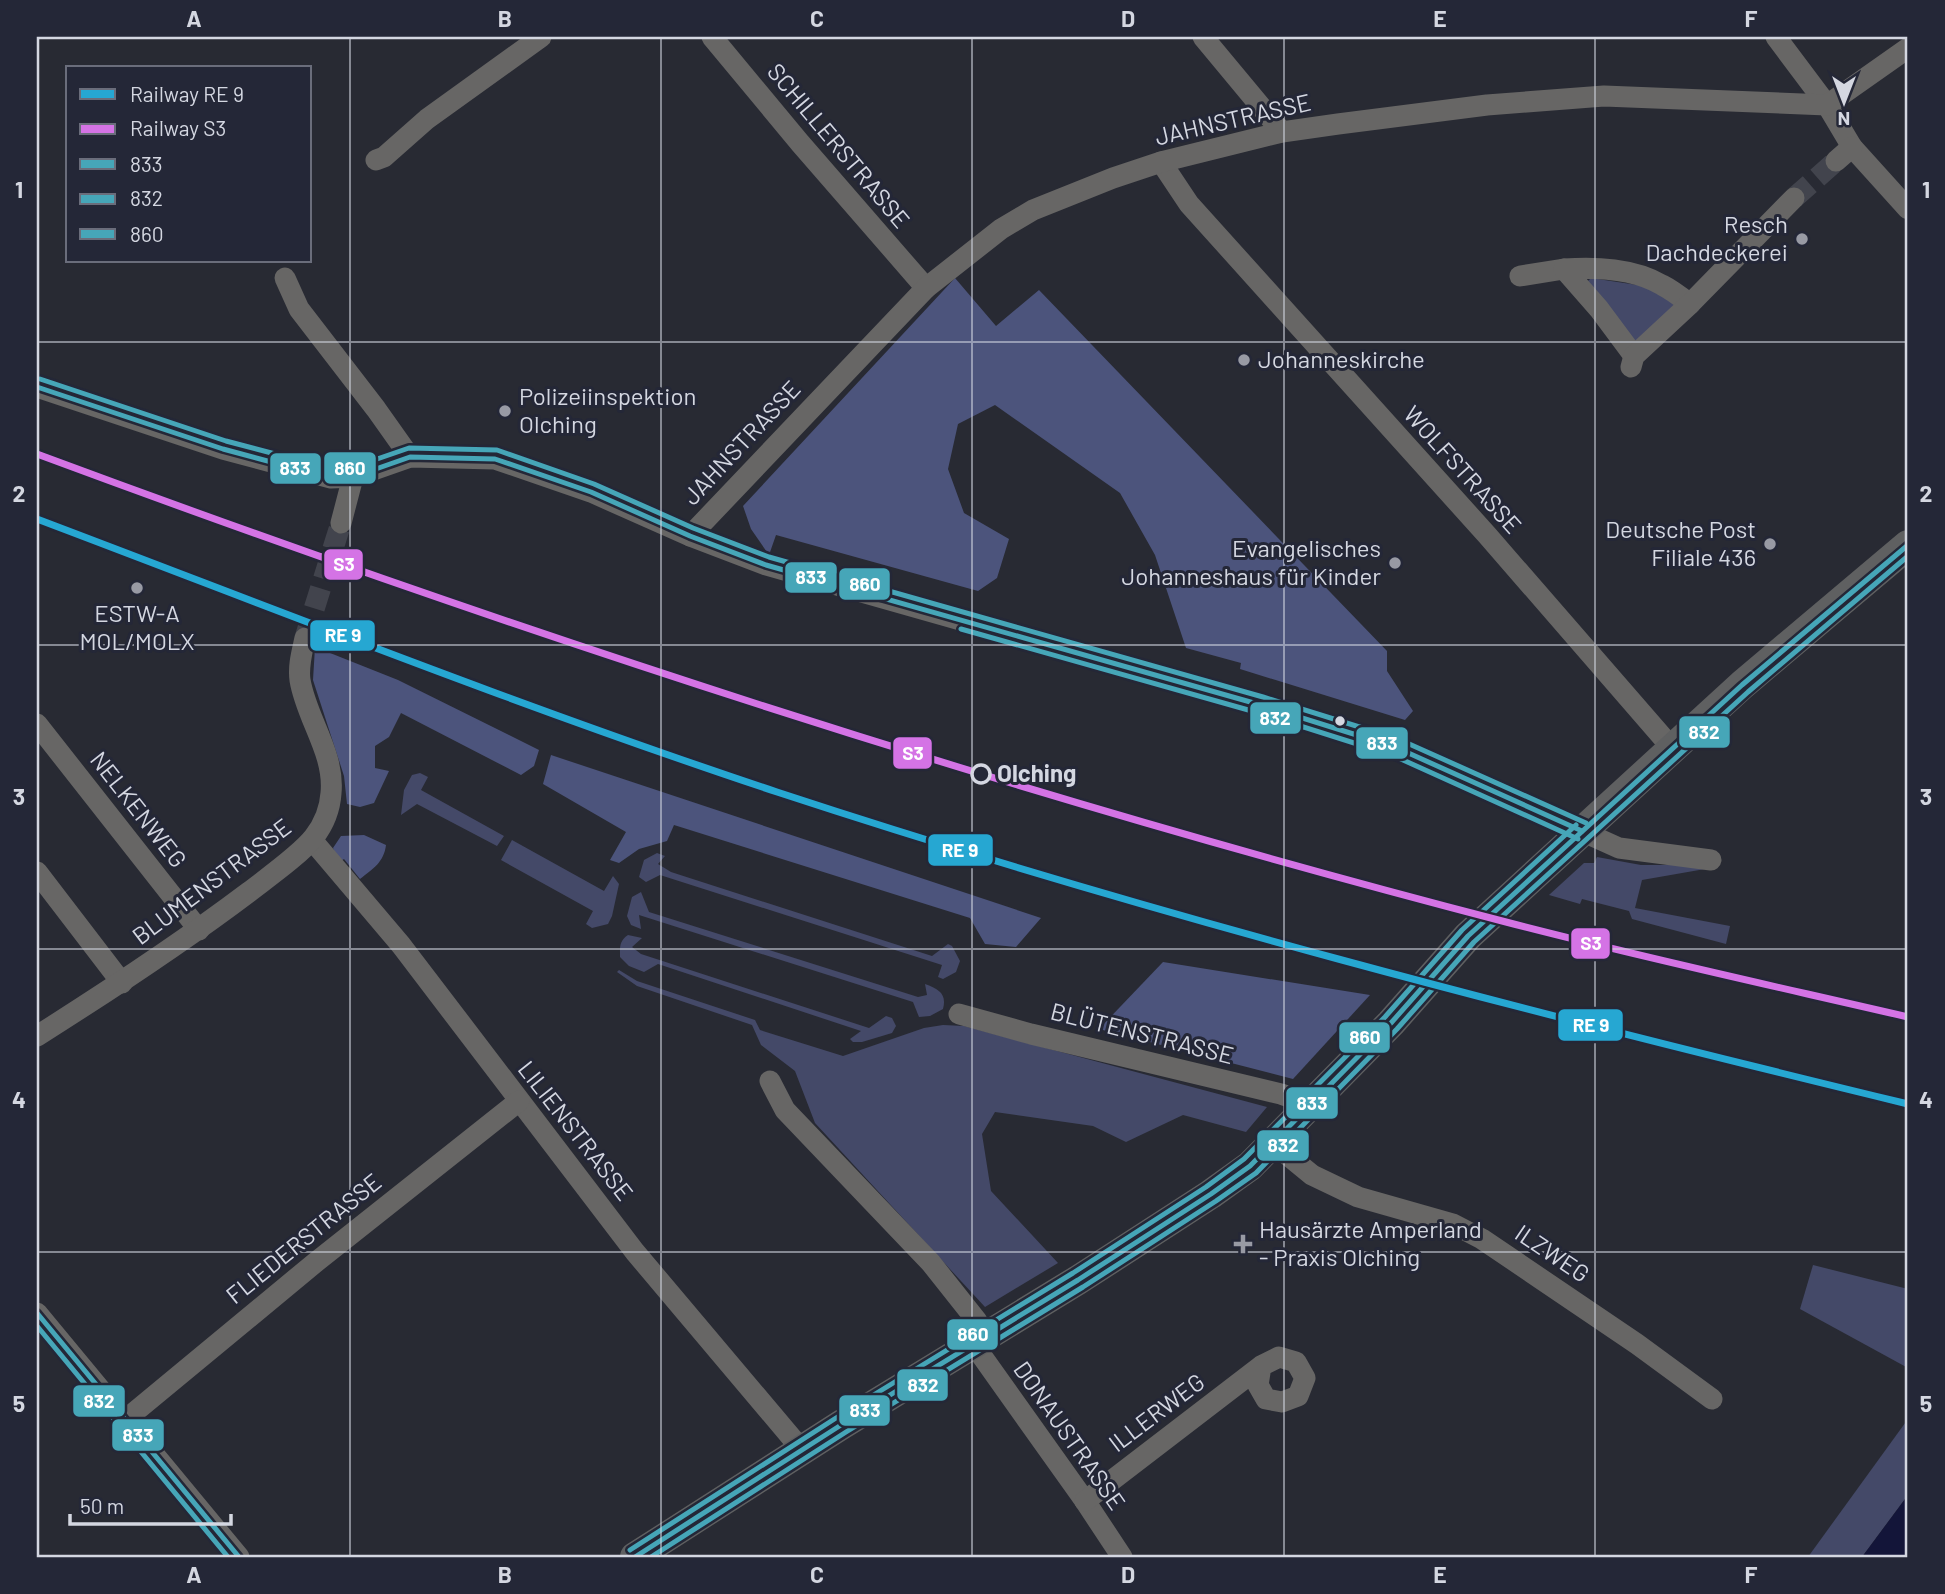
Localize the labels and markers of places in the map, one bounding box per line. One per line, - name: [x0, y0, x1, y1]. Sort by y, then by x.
- place label: Resch Dachdeckerei: [1646, 209, 1788, 266]
- marker: Resch Dachdeckerei: [1794, 231, 1810, 247]
- place label: Johanneskirche: [1258, 344, 1425, 373]
- marker: Johanneskirche: [1236, 352, 1252, 368]
- place label: Polizeiinspektion Olching: [519, 381, 696, 438]
- marker: Polizeiinspektion Olching: [497, 403, 513, 419]
- place label: Deutsche Post Filiale 436: [1605, 514, 1756, 571]
- place label: Evangelisches Johanneshaus für Kinder: [1121, 533, 1381, 590]
- marker: Deutsche Post Filiale 436: [1762, 536, 1778, 552]
- marker: Evangelisches Johanneshaus für Kinder: [1387, 555, 1403, 571]
- marker: ESTW-A MOL/MOLX: [129, 580, 145, 596]
- place label: ESTW-A MOL/MOLX: [79, 598, 195, 655]
- unlabelled marker: [1333, 714, 1347, 728]
- place label: Olching: [997, 758, 1076, 787]
- marker: Olching: [971, 764, 991, 784]
- place label: Hausärzte Amperland - Praxis Olching: [1259, 1214, 1482, 1271]
- marker: Hausärzte Amperland - Praxis Olching: [1233, 1234, 1253, 1254]

